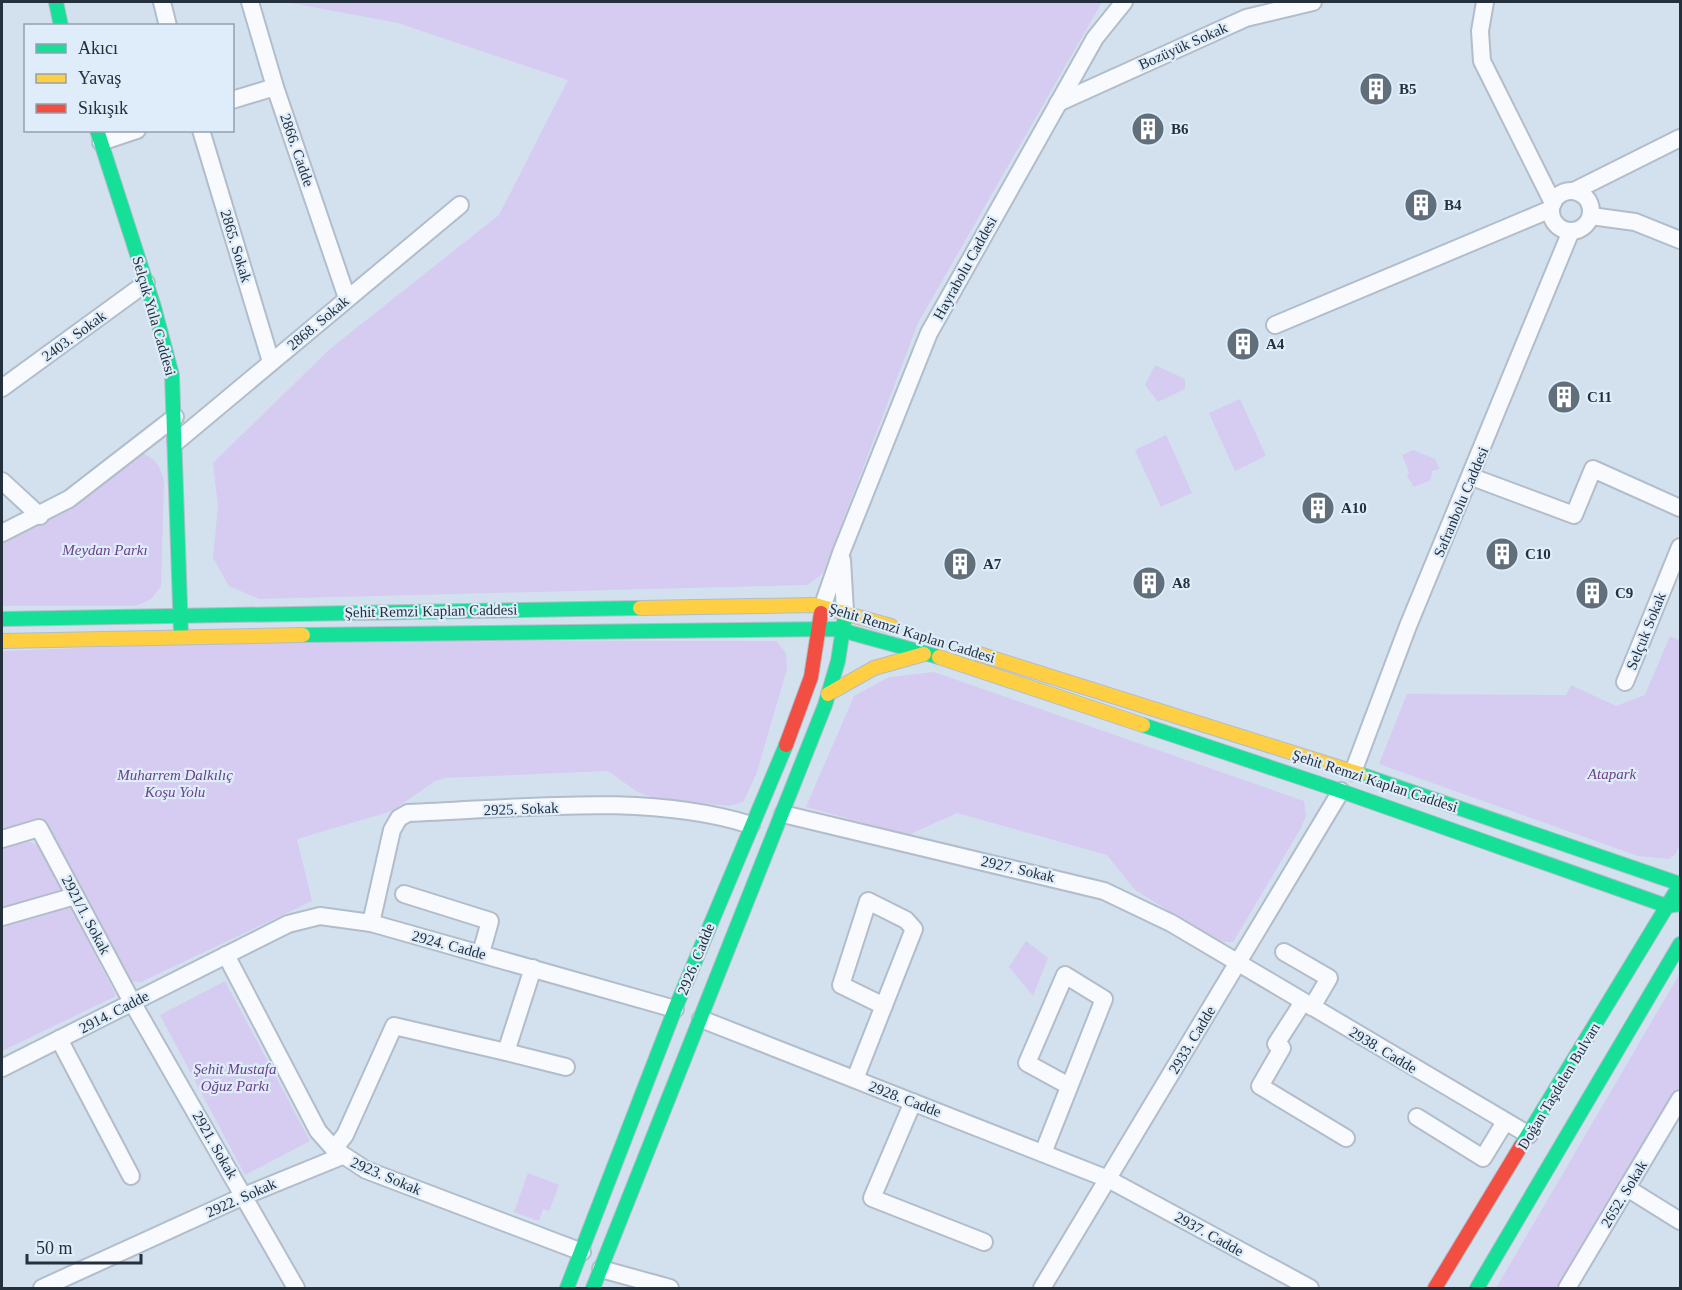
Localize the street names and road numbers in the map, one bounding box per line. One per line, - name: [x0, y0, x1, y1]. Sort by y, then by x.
- street label: Bozüyük Sokak: [1136, 19, 1230, 73]
- street label: 2866. Cadde: [277, 112, 317, 189]
- street label: 2865. Sokak: [217, 208, 255, 285]
- street label: Hayrabolu Caddesi: [930, 214, 1000, 322]
- street label: Selçuk Yula Caddesi: [129, 254, 179, 378]
- street label: 2868. Sokak: [284, 292, 352, 353]
- street label: 2403. Sokak: [39, 307, 109, 365]
- street label: Safranbolu Caddesi: [1431, 445, 1491, 559]
- street label: Selçuk Sokak: [1623, 589, 1669, 672]
- street label: Şehit Remzi Kaplan Caddesi: [827, 600, 997, 666]
- street label: Şehit Remzi Kaplan Caddesi: [344, 601, 518, 621]
- street label: Şehit Remzi Kaplan Caddesi: [1290, 747, 1460, 815]
- street label: 2925. Sokak: [483, 800, 559, 818]
- street label: 2927. Sokak: [980, 853, 1057, 885]
- street label: 2921/1. Sokak: [59, 873, 114, 957]
- street label: 2926. Cadde: [674, 921, 718, 997]
- street label: 2924. Cadde: [410, 927, 488, 963]
- street label: 2914. Cadde: [77, 988, 152, 1036]
- street label: 2933. Cadde: [1166, 1003, 1219, 1077]
- street label: Doğan Taşdelen Bulvarı: [1515, 1020, 1603, 1152]
- street label: 2938. Cadde: [1346, 1024, 1420, 1077]
- street label: 2928. Cadde: [867, 1078, 944, 1120]
- street label: 2921. Sokak: [189, 1109, 241, 1182]
- street label: 2923. Sokak: [348, 1154, 424, 1198]
- street label: 2652. Sokak: [1598, 1157, 1650, 1230]
- street label: 2922. Sokak: [203, 1175, 279, 1221]
- street label: 2937. Cadde: [1172, 1209, 1246, 1260]

